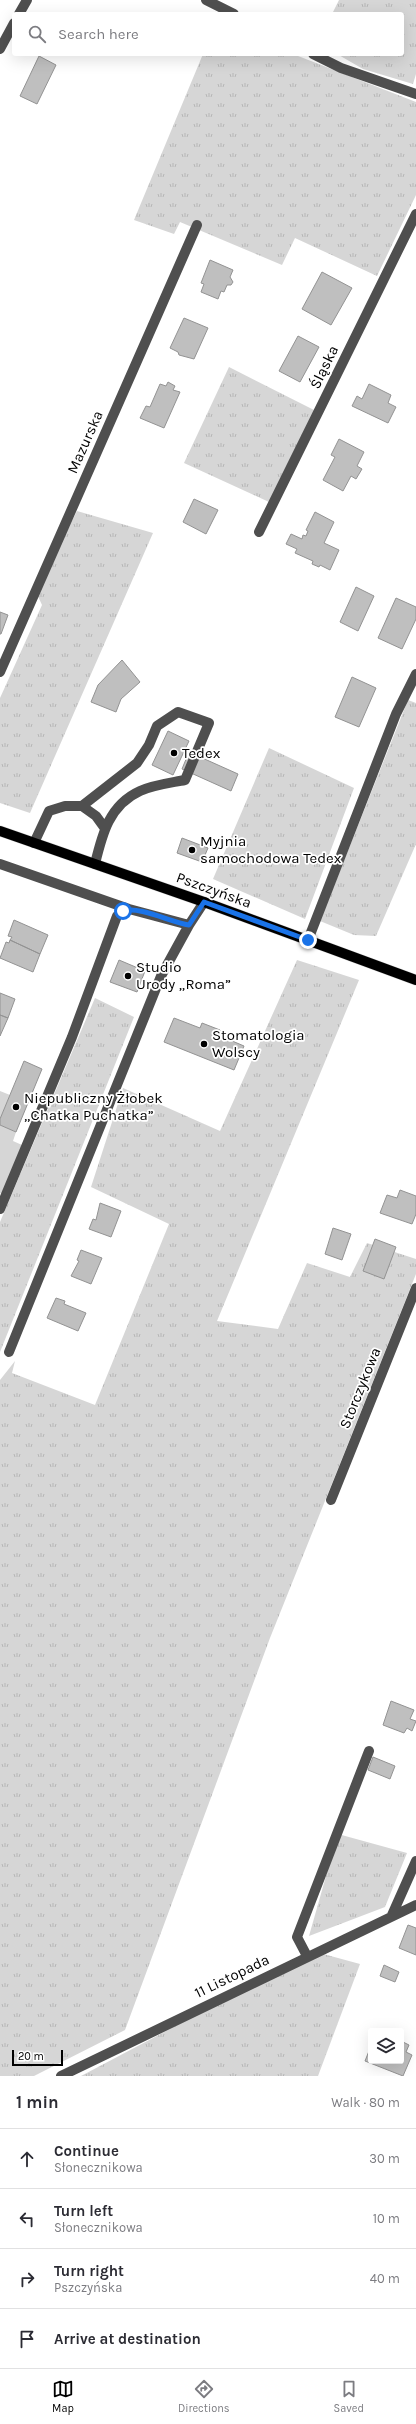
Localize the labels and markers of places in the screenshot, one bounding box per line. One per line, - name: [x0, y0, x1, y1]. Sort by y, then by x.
- place label: Tedex: [182, 744, 221, 762]
- marker: Tedex: [169, 748, 179, 758]
- place label: Myjnia samochodowa Tedex: [200, 832, 342, 867]
- marker: Myjnia samochodowa Tedex: [187, 845, 197, 855]
- place label: Studio Urody „Roma”: [136, 958, 231, 993]
- marker: Studio Urody „Roma”: [123, 971, 133, 981]
- place label: Stomatologia Wolscy: [212, 1026, 305, 1061]
- marker: Stomatologia Wolscy: [199, 1039, 209, 1049]
- place label: Niepubliczny Żłobek „Chatka Puchatka”: [24, 1089, 163, 1124]
- marker: Niepubliczny Żłobek „Chatka Puchatka”: [11, 1102, 21, 1112]

